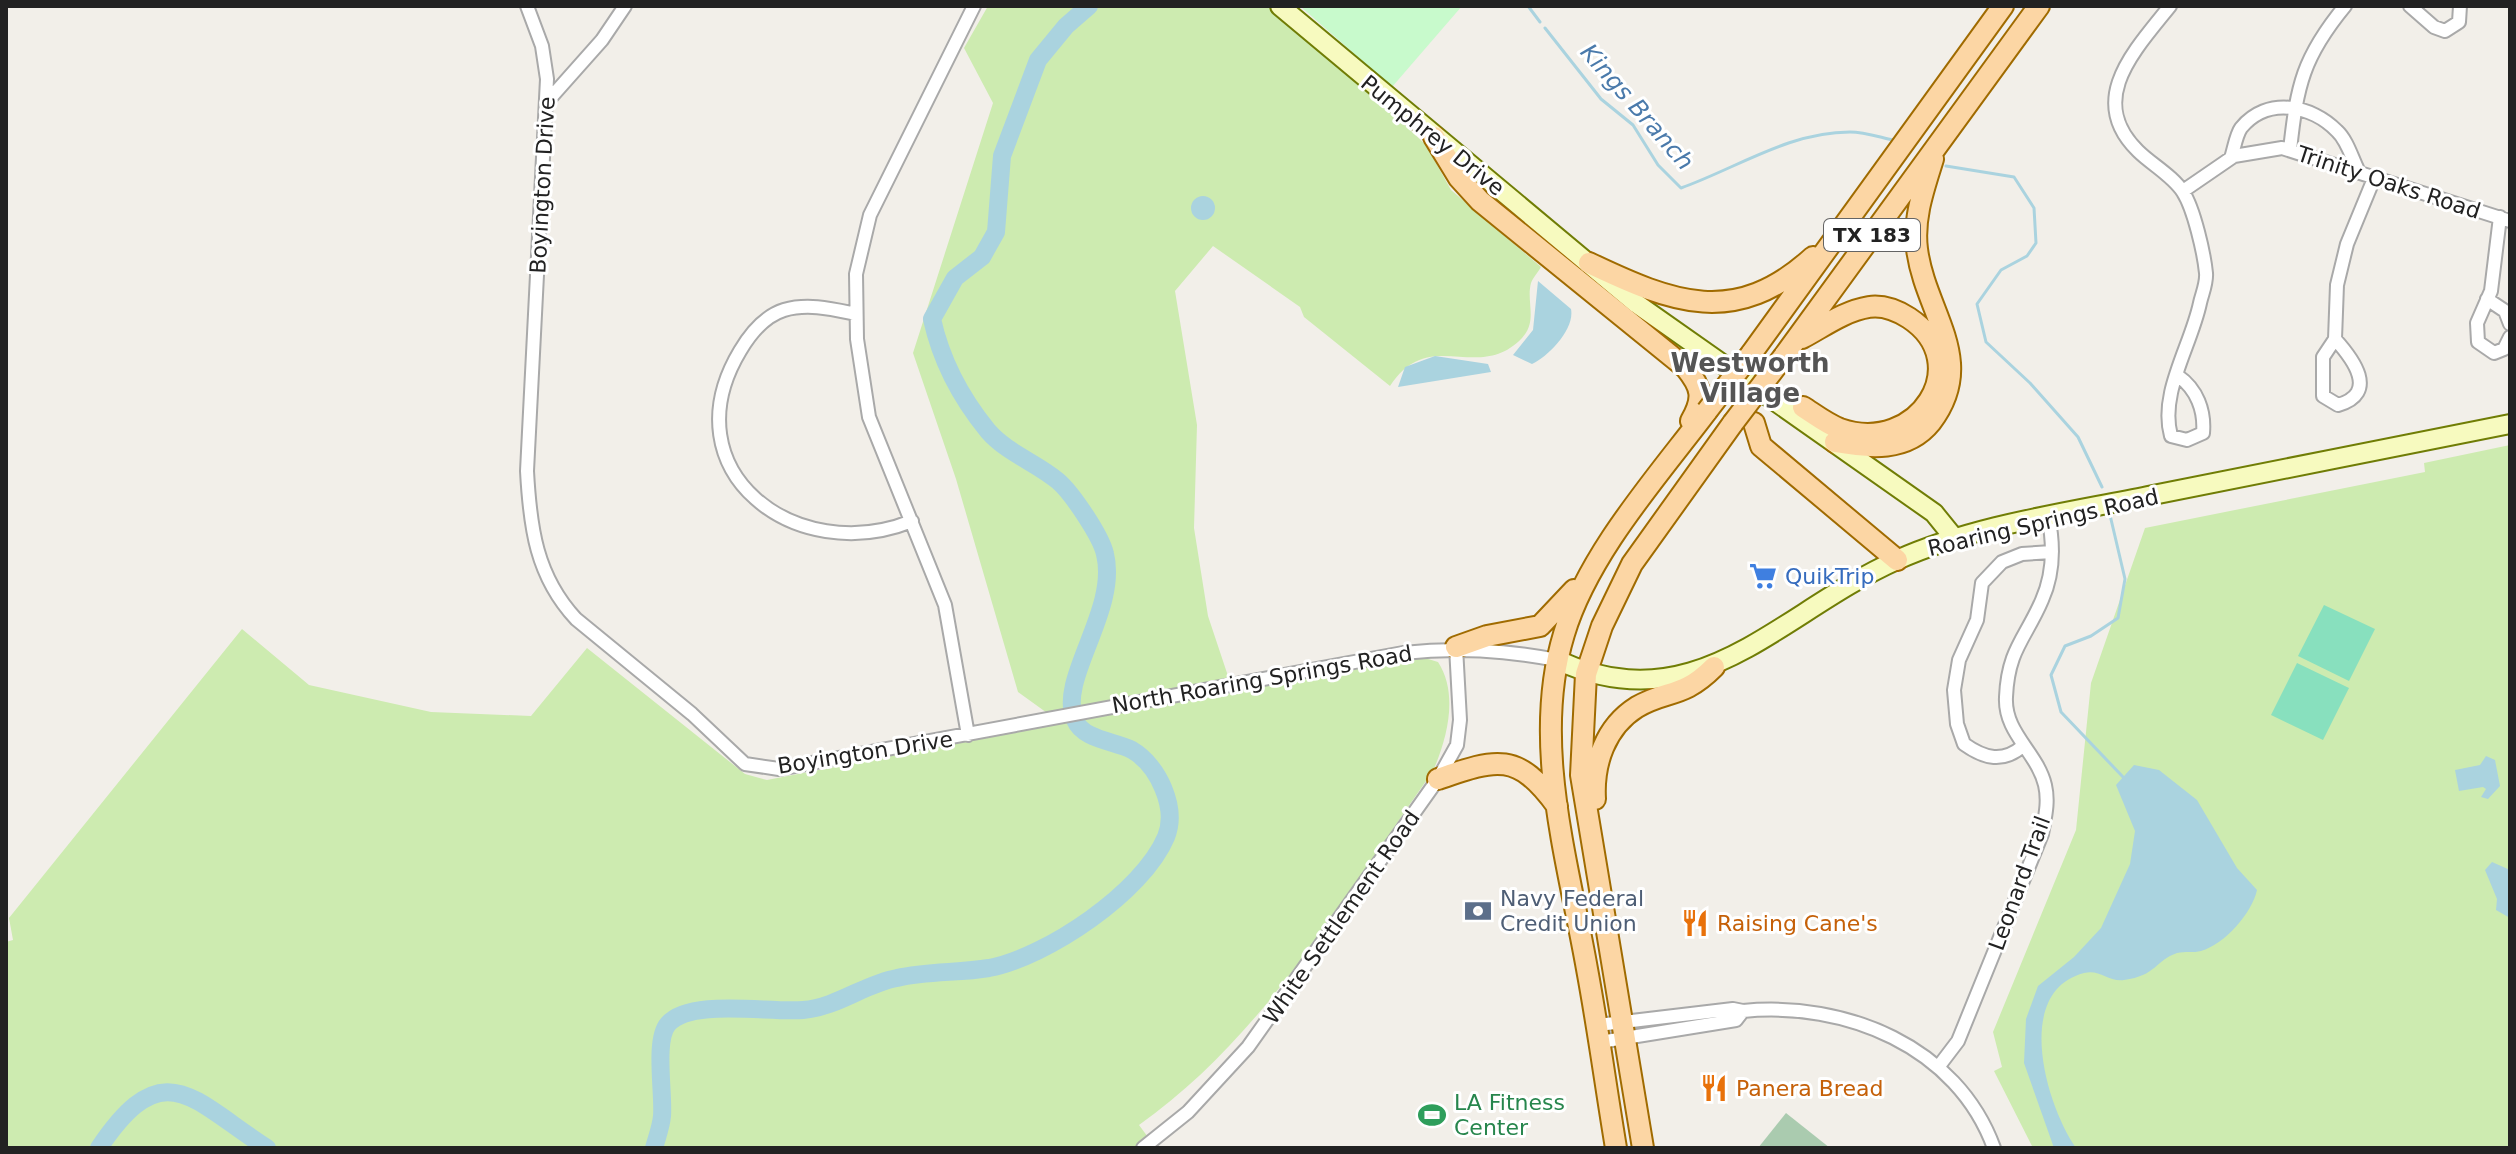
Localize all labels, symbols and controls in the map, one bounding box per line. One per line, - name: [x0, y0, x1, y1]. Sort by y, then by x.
- water label: Kings Branch: [1575, 38, 1699, 176]
- street label: Pumphrey Drive: [1356, 70, 1509, 201]
- street label: Boyington Drive: [525, 96, 560, 274]
- street label: Trinity Oaks Road: [2293, 141, 2484, 224]
- road number: TX 183: [1824, 219, 1920, 251]
- district label: Westworth Village: [1671, 348, 1829, 408]
- street label: Roaring Springs Road: [1925, 484, 2161, 561]
- supermarket icon: QuikTrip: [1748, 561, 1778, 591]
- place label: QuikTrip: [1785, 564, 1874, 589]
- street label: North Roaring Springs Road: [1110, 641, 1414, 718]
- street label: Boyington Drive: [776, 726, 955, 779]
- street label: White Settlement Road: [1258, 806, 1425, 1029]
- street label: Leonard Trail: [1984, 813, 2055, 954]
- place label: Navy Federal Credit Union: [1500, 886, 1644, 936]
- bank icon: Navy Federal Credit Union: [1463, 896, 1493, 926]
- restaurant icon: Raising Cane's: [1680, 908, 1710, 938]
- place label: Raising Cane's: [1717, 911, 1878, 936]
- restaurant icon: Panera Bread: [1699, 1073, 1729, 1103]
- place label: Panera Bread: [1736, 1076, 1883, 1101]
- place label: LA Fitness Center: [1454, 1090, 1565, 1140]
- sports icon: LA Fitness Center: [1417, 1100, 1447, 1130]

